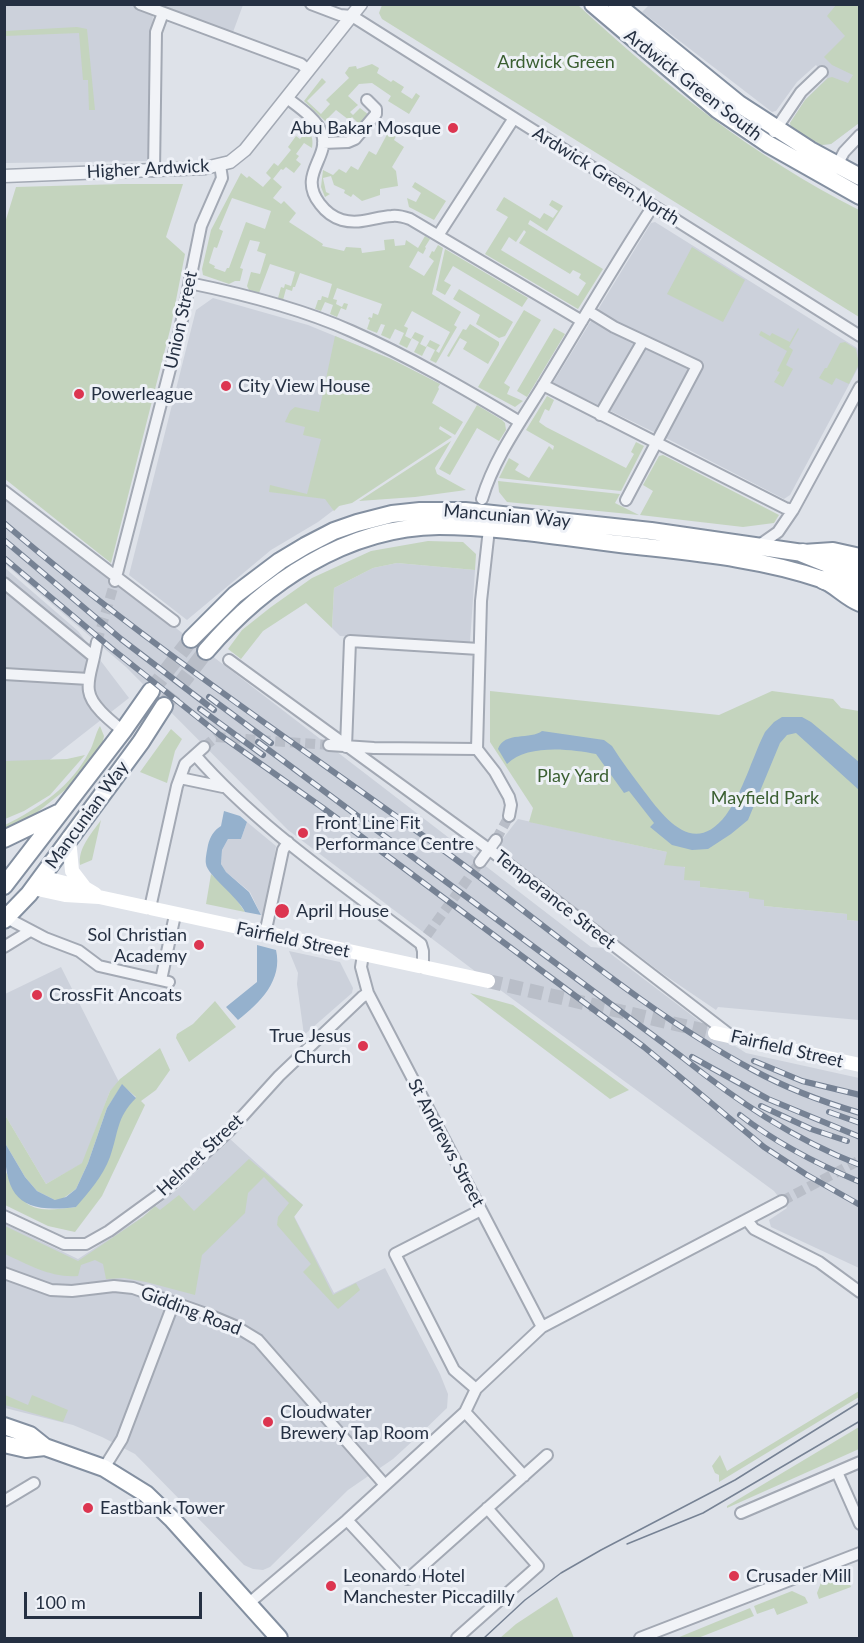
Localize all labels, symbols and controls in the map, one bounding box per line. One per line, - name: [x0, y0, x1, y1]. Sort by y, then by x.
- street label: Ardwick Green South: [620, 25, 766, 145]
- park label: Ardwick Green: [497, 51, 615, 73]
- place label: Abu Bakar Mosque: [290, 117, 441, 139]
- marker: Abu Bakar Mosque: [446, 121, 460, 135]
- street label: Ardwick Green North: [529, 122, 683, 230]
- street label: Higher Ardwick: [86, 155, 210, 183]
- street label: Union Street: [160, 269, 202, 371]
- place label: City View House: [238, 375, 370, 397]
- marker: City View House: [219, 379, 233, 393]
- place label: Powerleague: [91, 383, 193, 405]
- marker: Powerleague: [72, 387, 86, 401]
- street label: Mancunian Way: [442, 500, 572, 532]
- street label: Mancunian Way: [41, 757, 133, 873]
- park label: Play Yard: [537, 765, 609, 787]
- park label: Mayfield Park: [711, 787, 819, 809]
- place label: Front Line Fit Performance Centre: [315, 812, 474, 854]
- marker: Front Line Fit Performance Centre: [296, 826, 310, 840]
- street label: Temperance Street: [490, 846, 620, 954]
- place label: April House: [296, 900, 389, 922]
- marker: April House: [273, 902, 291, 920]
- street label: Fairfield Street: [235, 917, 351, 963]
- place label: Sol Christian Academy: [87, 924, 187, 966]
- marker: Sol Christian Academy: [192, 938, 206, 952]
- place label: CrossFit Ancoats: [49, 984, 182, 1006]
- marker: CrossFit Ancoats: [30, 988, 44, 1002]
- place label: True Jesus Church: [269, 1025, 351, 1068]
- street label: Fairfield Street: [729, 1026, 845, 1072]
- marker: True Jesus Church: [356, 1039, 370, 1053]
- street label: St Andrews Street: [403, 1075, 489, 1211]
- street label: Helmet Street: [152, 1110, 248, 1200]
- street label: Gidding Road: [138, 1282, 244, 1340]
- place label: Cloudwater Brewery Tap Room: [280, 1401, 429, 1444]
- marker: Cloudwater Brewery Tap Room: [261, 1415, 275, 1429]
- place label: Eastbank Tower: [100, 1497, 225, 1519]
- marker: Eastbank Tower: [81, 1501, 95, 1515]
- place label: Leonardo Hotel Manchester Piccadilly: [343, 1565, 515, 1608]
- place label: Crusader Mill: [746, 1565, 851, 1587]
- marker: Crusader Mill: [727, 1569, 741, 1583]
- marker: Leonardo Hotel Manchester Piccadilly: [324, 1579, 338, 1593]
- scale bar: [27, 1580, 206, 1618]
- text: 100 m: [35, 1591, 86, 1613]

